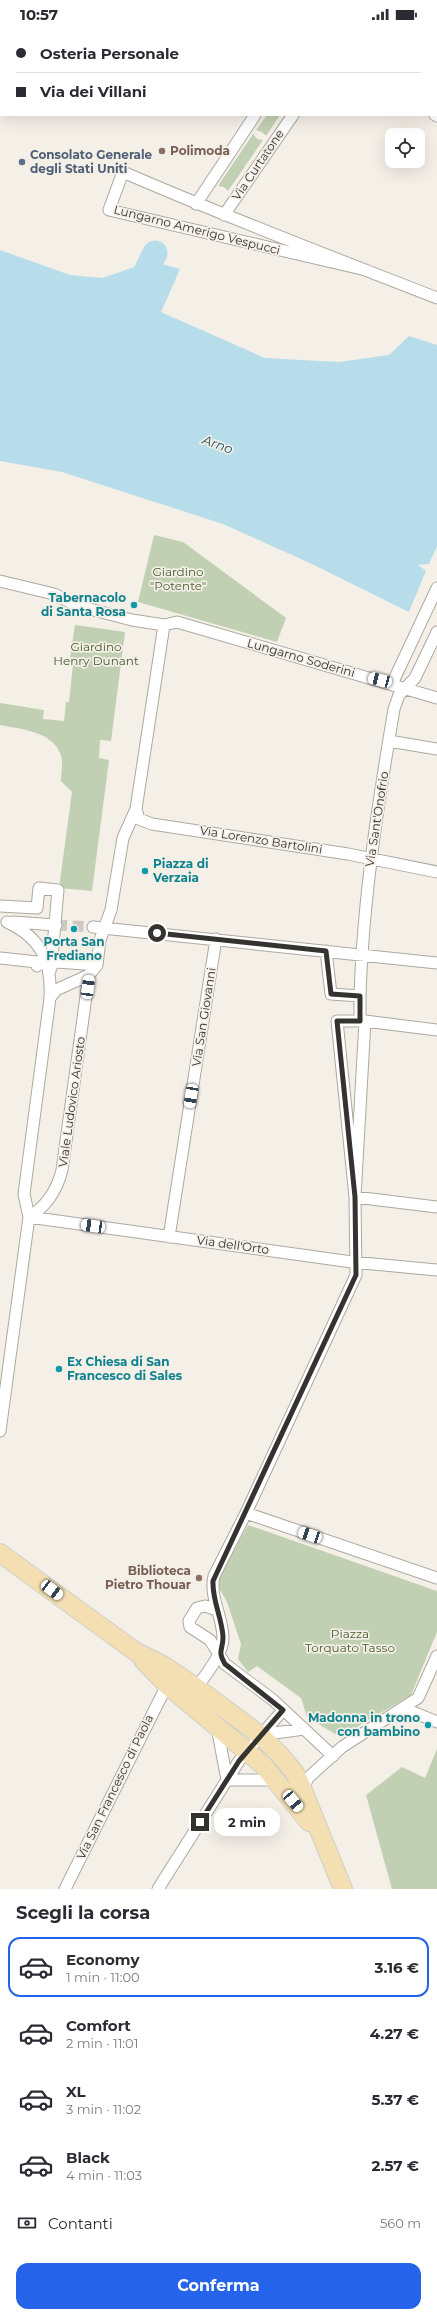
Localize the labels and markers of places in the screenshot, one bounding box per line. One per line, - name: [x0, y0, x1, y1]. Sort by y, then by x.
- place label: Polimoda: [170, 143, 230, 158]
- marker: Polimoda: [157, 146, 167, 156]
- place label: Consolato Generale degli Stati Uniti: [30, 147, 153, 176]
- marker: Consolato Generale degli Stati Uniti: [17, 157, 27, 167]
- place label: Tabernacolo di Santa Rosa: [41, 590, 126, 619]
- marker: Tabernacolo di Santa Rosa: [129, 600, 139, 610]
- place label: Piazza di Verzaia: [152, 856, 209, 885]
- marker: Piazza di Verzaia: [140, 866, 150, 876]
- marker: Porta San Frediano: [69, 924, 79, 934]
- place label: Porta San Frediano: [43, 934, 105, 963]
- place label: Ex Chiesa di San Francesco di Sales: [67, 1354, 183, 1383]
- marker: Ex Chiesa di San Francesco di Sales: [54, 1364, 64, 1374]
- place label: Biblioteca Pietro Thouar: [105, 1563, 191, 1592]
- marker: Biblioteca Pietro Thouar: [194, 1573, 204, 1583]
- place label: Madonna in trono con bambino: [308, 1710, 420, 1739]
- marker: Madonna in trono con bambino: [423, 1720, 433, 1730]

